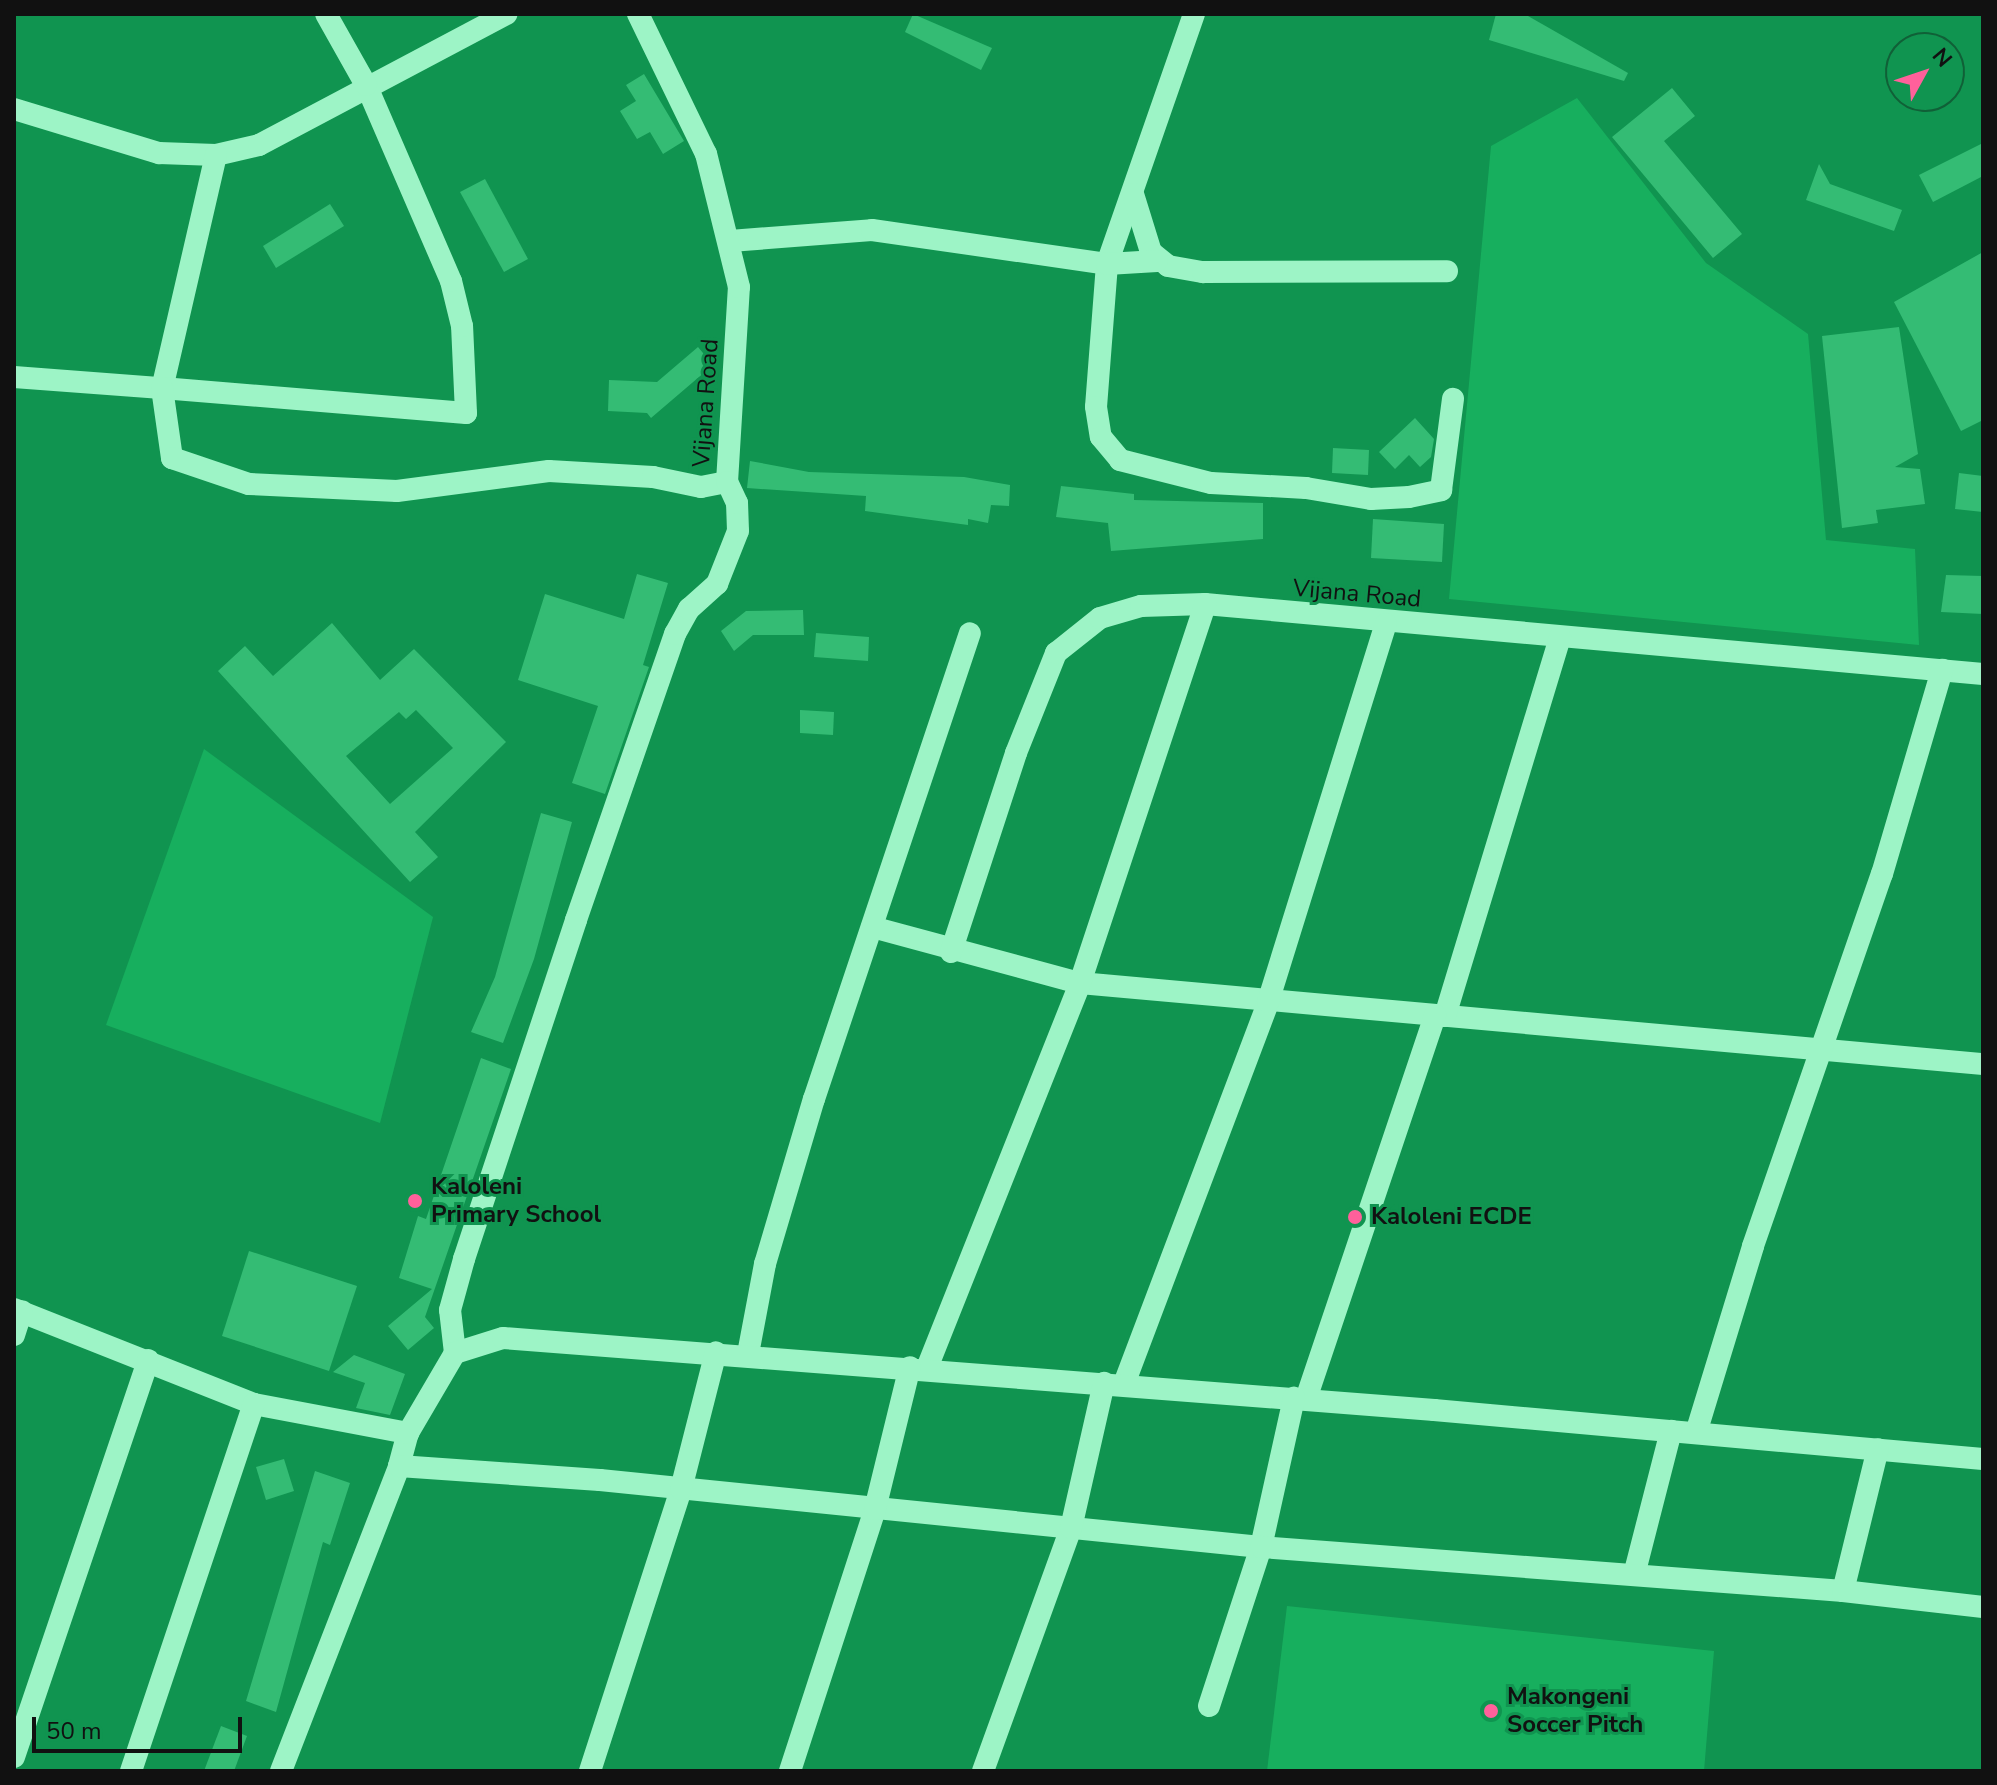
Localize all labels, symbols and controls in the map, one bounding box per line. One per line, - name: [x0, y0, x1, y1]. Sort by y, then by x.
- north arrow: [1885, 32, 1965, 112]
- text: N: [1925, 42, 1959, 74]
- street label: Vijana Road: [687, 338, 725, 468]
- street label: Vijana Road: [1292, 574, 1422, 614]
- place label: Kaloleni Primary School: [431, 1173, 601, 1229]
- marker: Kaloleni Primary School: [406, 1192, 424, 1210]
- place label: Kaloleni ECDE: [1371, 1203, 1532, 1231]
- marker: Kaloleni ECDE: [1346, 1208, 1364, 1226]
- place label: Makongeni Soccer Pitch: [1507, 1683, 1643, 1739]
- scale bar: [36, 1701, 246, 1751]
- marker: Makongeni Soccer Pitch: [1482, 1702, 1500, 1720]
- text: 50 m: [46, 1715, 102, 1747]

